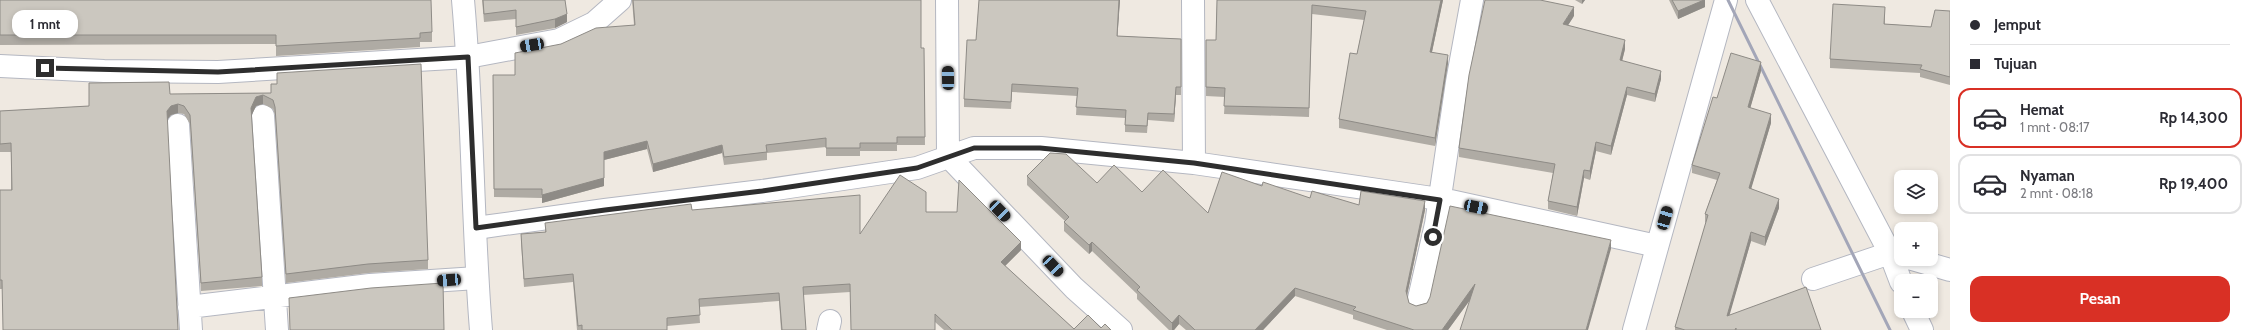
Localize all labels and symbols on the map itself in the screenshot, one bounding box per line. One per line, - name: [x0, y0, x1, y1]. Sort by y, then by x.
- callout: 1 mnt: [12, 10, 78, 38]
- car: [519, 37, 545, 53]
- route end: [36, 59, 54, 77]
- car: [942, 66, 954, 90]
- car: [987, 198, 1013, 224]
- car: [1463, 199, 1489, 215]
- car: [1656, 205, 1674, 231]
- route start: [1424, 228, 1442, 246]
- car: [1040, 253, 1066, 279]
- car: [437, 273, 461, 287]

